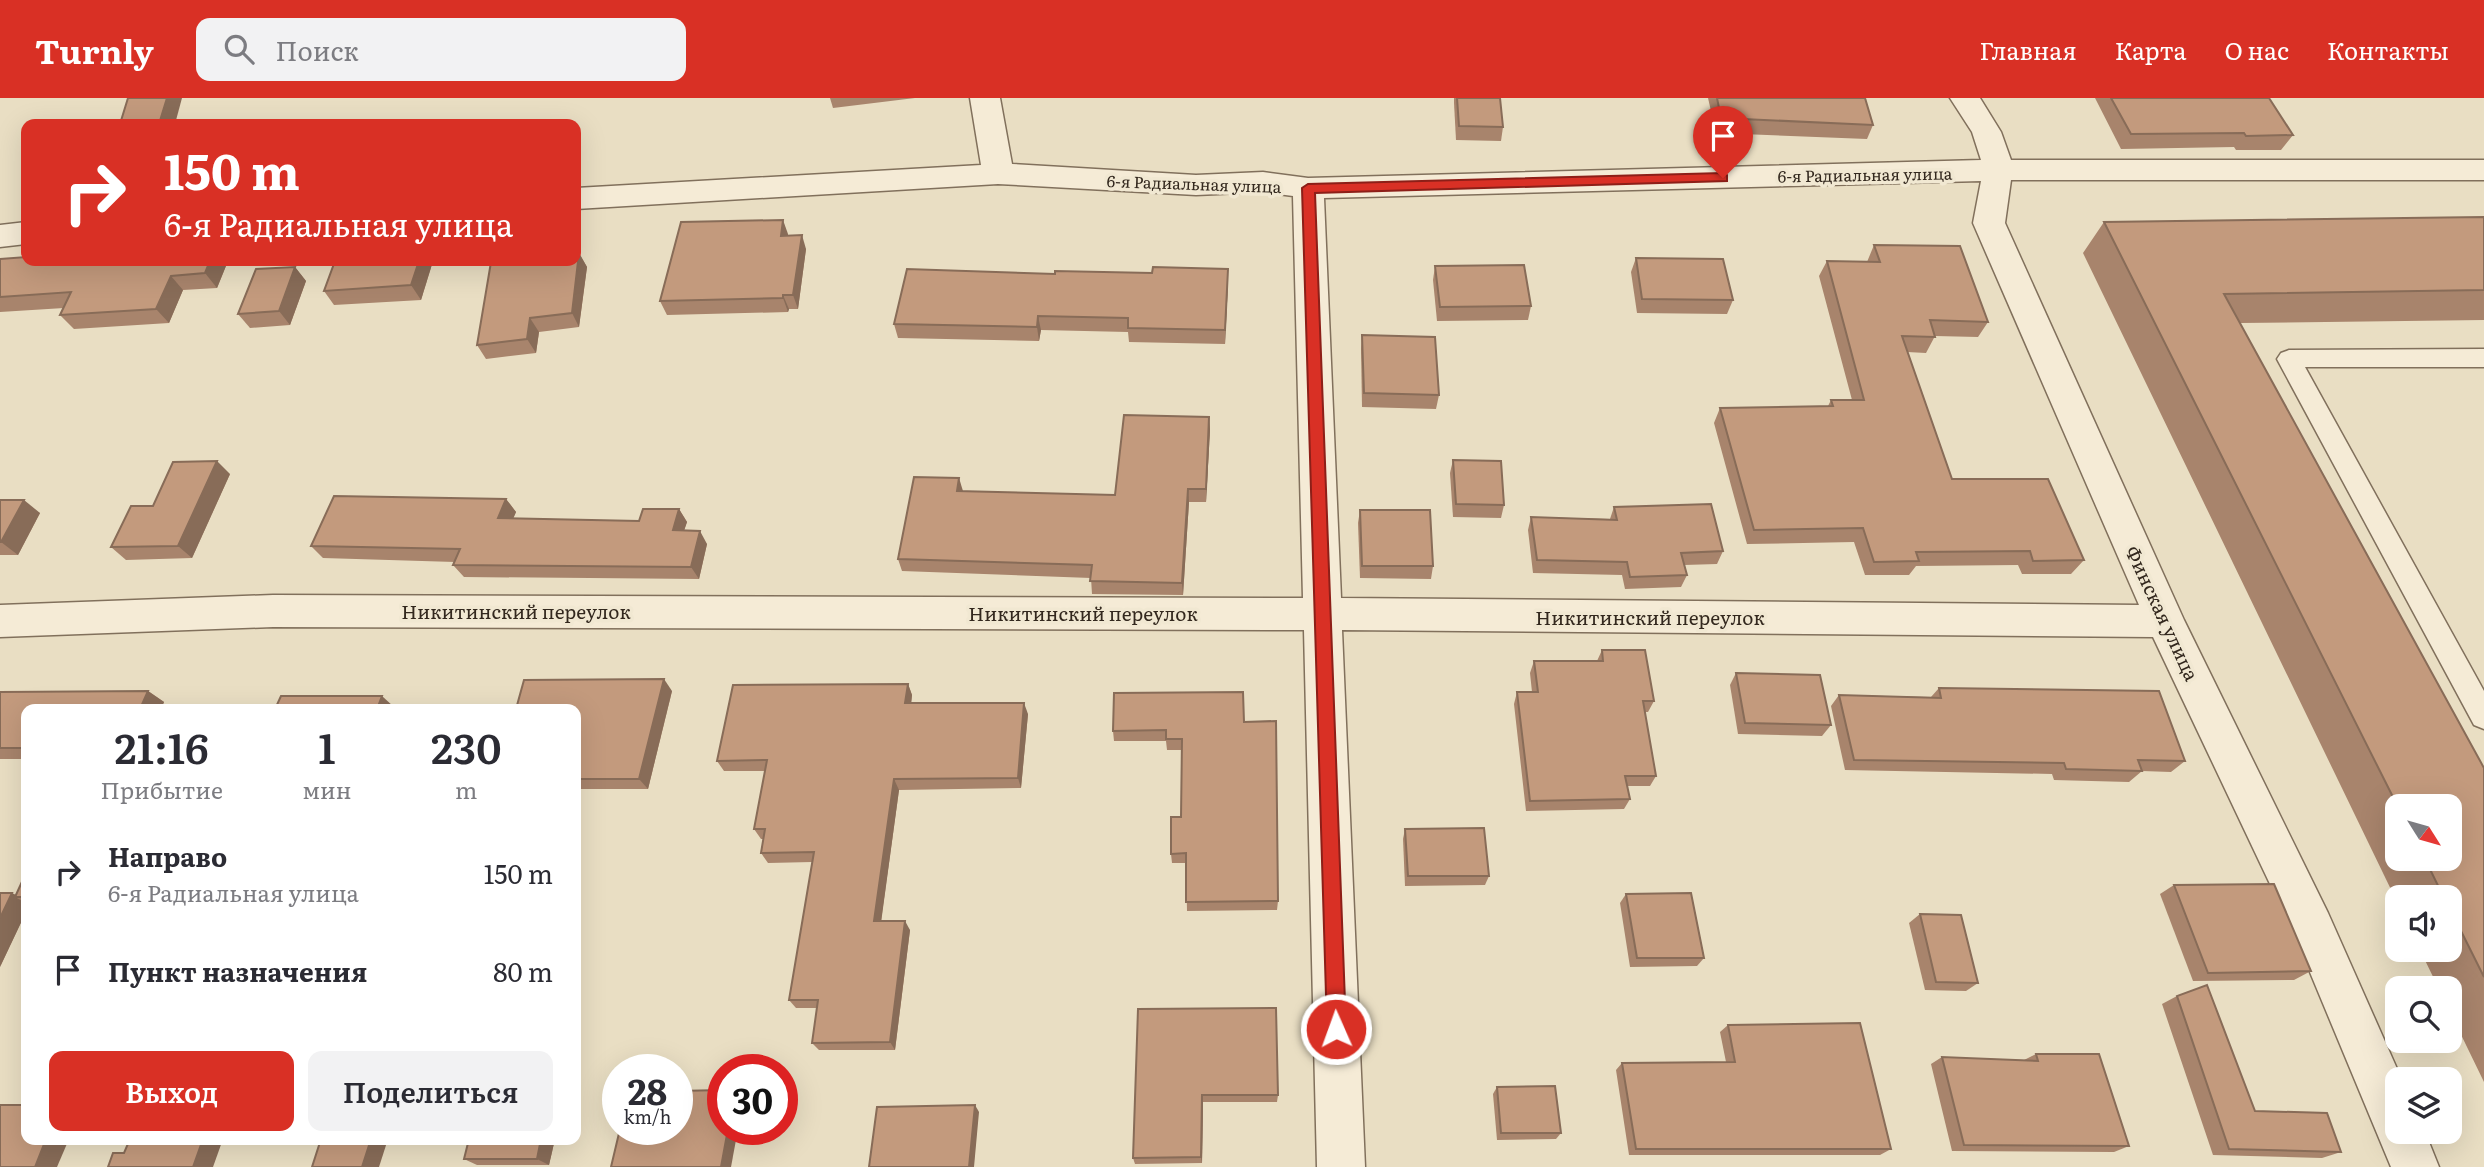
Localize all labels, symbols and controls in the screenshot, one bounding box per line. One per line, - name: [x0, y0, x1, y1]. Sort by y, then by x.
- search box: [196, 18, 686, 81]
- text: Turnly: [35, 25, 154, 74]
- icon: search: [220, 30, 258, 68]
- text: Поиск: [276, 30, 359, 69]
- text: Главная: [1979, 32, 2077, 67]
- text: Карта: [2115, 32, 2187, 67]
- text: О нас: [2225, 32, 2289, 67]
- text: Контакты: [2327, 32, 2449, 67]
- pin: [1693, 106, 1753, 178]
- icon: arrive: [1704, 117, 1742, 155]
- text: 150 m: [164, 132, 300, 205]
- icon: right: [49, 147, 140, 238]
- street label: 6-я Радиальная улица: [1778, 160, 1953, 188]
- street label: 6-я Радиальная улица: [1106, 168, 1282, 198]
- text: 6-я Радиальная улица: [164, 199, 513, 247]
- street label: Финская улица: [2119, 541, 2207, 686]
- street label: Никитинский переулок: [401, 597, 631, 625]
- street label: Никитинский переулок: [968, 599, 1198, 627]
- street label: Никитинский переулок: [1535, 603, 1765, 631]
- text: 21:16: [115, 715, 209, 777]
- text: 1: [318, 715, 336, 777]
- text: 230: [431, 715, 501, 777]
- text: Прибытие: [101, 772, 223, 806]
- text: мин: [302, 772, 351, 806]
- text: m: [455, 772, 477, 806]
- north arrow: [2385, 794, 2462, 872]
- map controls: [2385, 794, 2462, 1144]
- text: Направо: [108, 836, 227, 875]
- icon: right: [49, 853, 87, 891]
- text: 150 m: [484, 853, 553, 892]
- text: 6-я Радиальная улица: [108, 875, 359, 909]
- button: sound: [2385, 885, 2462, 962]
- icon: arrive: [49, 951, 87, 989]
- text: Пункт назначения: [108, 951, 367, 990]
- text: 80 m: [493, 951, 553, 990]
- button: search: [2385, 976, 2462, 1053]
- position arrow: [1299, 992, 1373, 1066]
- button: Выход: [49, 1051, 294, 1131]
- button: Поделиться: [308, 1051, 553, 1131]
- speed limit sign: 30: [707, 1054, 798, 1145]
- text: 28: [628, 1064, 667, 1116]
- button: layers: [2385, 1067, 2462, 1144]
- text: km/h: [624, 1103, 671, 1130]

